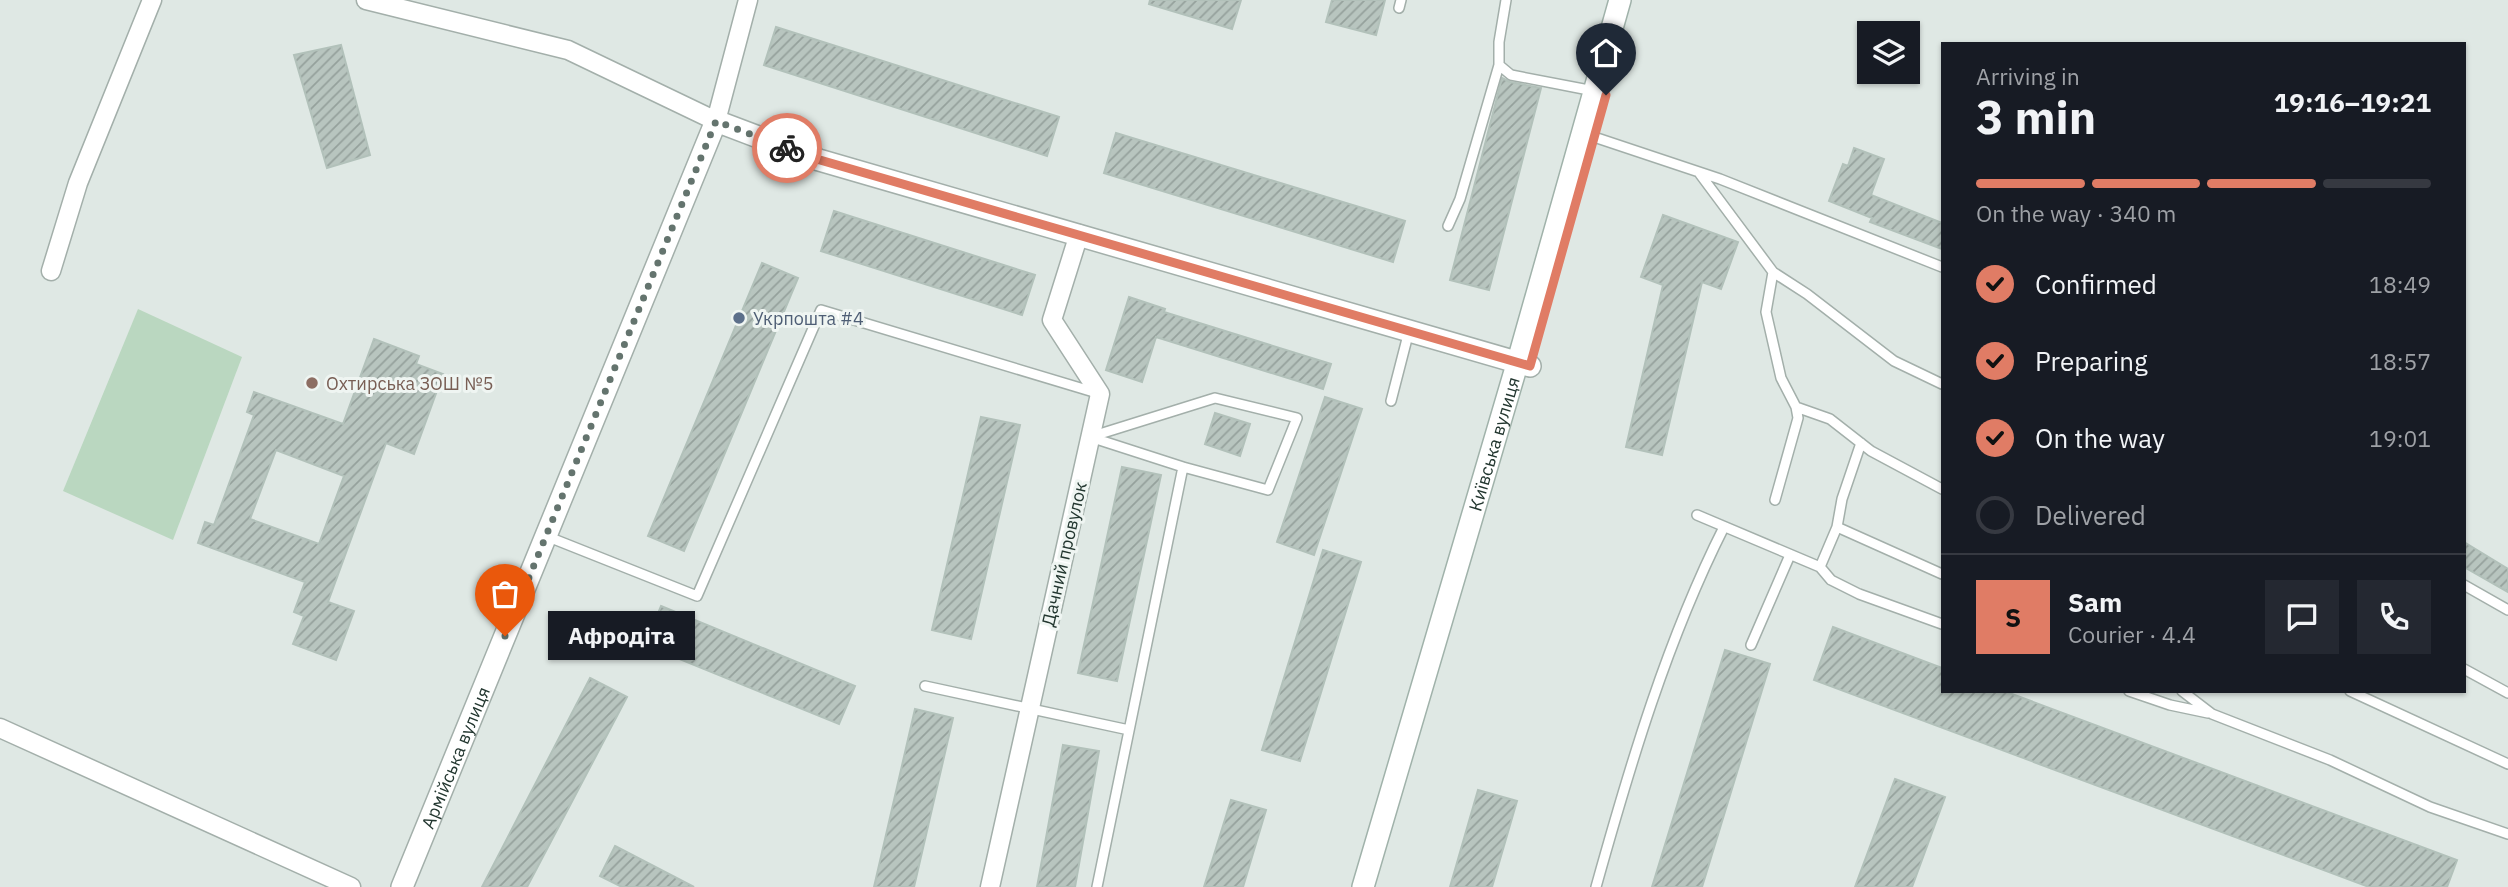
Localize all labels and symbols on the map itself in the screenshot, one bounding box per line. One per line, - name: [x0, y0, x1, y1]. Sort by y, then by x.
- pin: [1576, 23, 1636, 95]
- courier: [752, 113, 822, 183]
- place label: Укрпошта #4: [753, 307, 864, 330]
- marker: Укрпошта #4: [731, 310, 747, 326]
- place label: Охтирська ЗОШ №5: [326, 372, 494, 395]
- street label: Київська вулиця: [1463, 374, 1524, 514]
- marker: Охтирська ЗОШ №5: [304, 375, 320, 391]
- street label: Дачний провулок: [1036, 479, 1092, 629]
- pin: [475, 564, 535, 636]
- callout: Афродіта: [547, 612, 694, 660]
- street label: Армійська вулиця: [416, 683, 494, 832]

